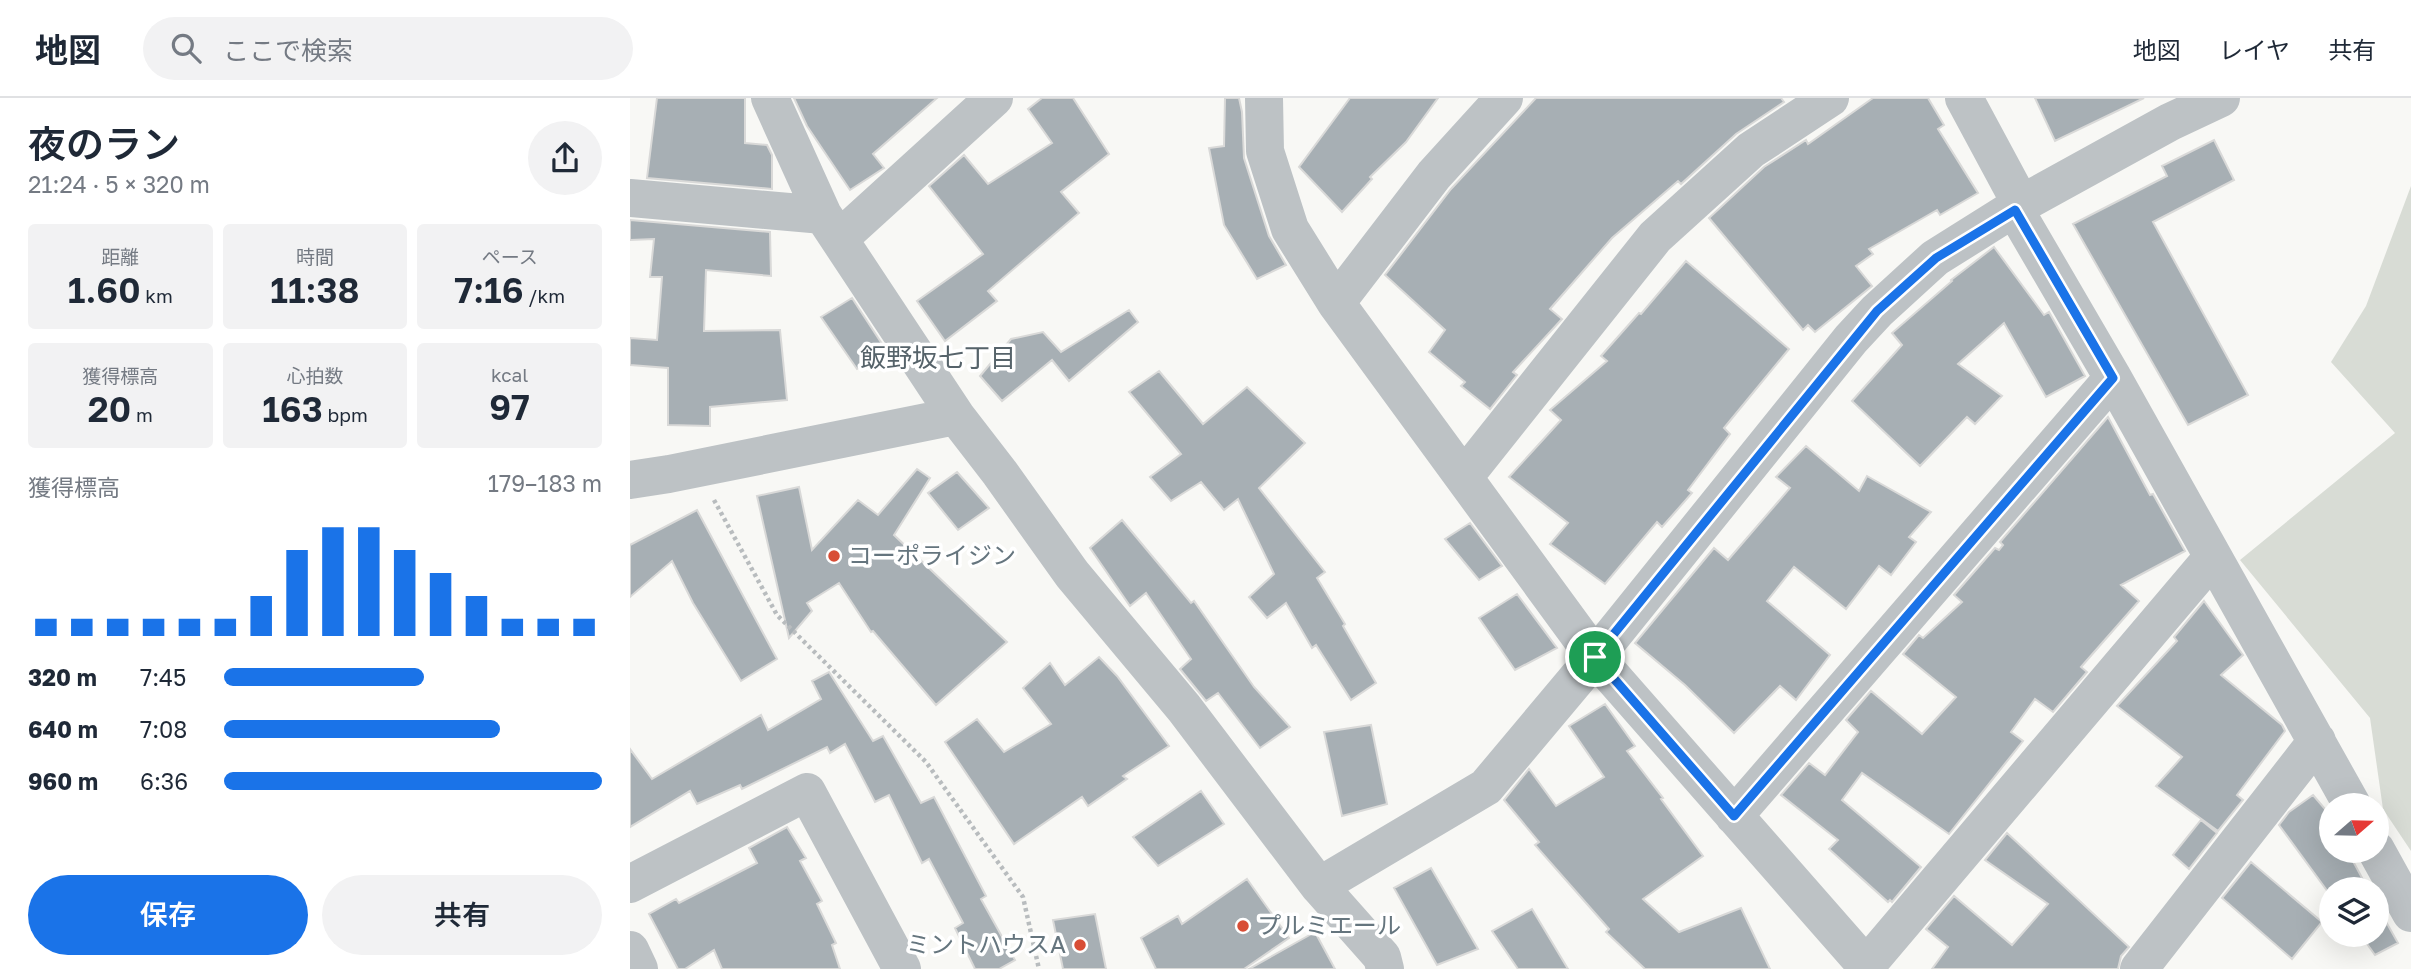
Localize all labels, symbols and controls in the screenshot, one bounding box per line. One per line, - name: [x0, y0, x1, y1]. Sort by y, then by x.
- search box: [143, 17, 633, 80]
- icon: search: [167, 29, 205, 67]
- text: 地図: [35, 30, 101, 69]
- text: ここで検索: [223, 35, 353, 66]
- text: 地図: [2133, 35, 2181, 64]
- text: レイヤ: [2219, 35, 2290, 64]
- text: 共有: [2328, 35, 2376, 64]
- text: 夜のラン: [28, 121, 180, 166]
- button: share: [528, 121, 602, 195]
- text: 21:24 · 5 × 320 m: [28, 170, 210, 198]
- text: 距離: [101, 245, 139, 268]
- text: 時間: [296, 245, 334, 268]
- text: ペース: [482, 245, 538, 268]
- text: 1.60: [68, 269, 141, 311]
- text: 11:38: [270, 269, 360, 311]
- text: 7:16: [454, 269, 524, 311]
- text: km: [141, 284, 173, 307]
- text: /km: [524, 284, 565, 307]
- district label: 飯野坂七丁目: [860, 342, 1016, 373]
- text: kcal: [491, 363, 528, 386]
- text: 獲得標高: [82, 364, 158, 387]
- text: 心拍数: [286, 364, 344, 387]
- text: 97: [489, 386, 530, 428]
- text: 20: [88, 388, 131, 430]
- text: 163: [262, 388, 323, 430]
- text: m: [131, 403, 153, 426]
- text: bpm: [323, 403, 368, 426]
- text: 179–183 m: [488, 469, 602, 497]
- text: 獲得標高: [28, 473, 120, 501]
- place label: コーポライジン: [848, 540, 1016, 569]
- marker: コーポライジン: [826, 548, 842, 564]
- pin: [1565, 627, 1625, 687]
- icon: arrive: [1576, 638, 1614, 676]
- text: 320 m: [28, 663, 97, 691]
- text: 7:45: [140, 663, 186, 691]
- text: 640 m: [28, 715, 98, 743]
- text: 7:08: [140, 715, 187, 743]
- text: 960 m: [28, 767, 98, 795]
- text: 6:36: [140, 767, 188, 795]
- north arrow: [2319, 793, 2389, 863]
- map controls: [2319, 793, 2389, 947]
- button: 保存: [28, 875, 308, 955]
- button: 共有: [322, 875, 602, 955]
- button: layers: [2319, 877, 2389, 947]
- place label: プルミエール: [1257, 910, 1401, 939]
- marker: プルミエール: [1235, 918, 1251, 934]
- place label: ミントハウスA: [906, 929, 1066, 958]
- marker: ミントハウスA: [1072, 937, 1088, 953]

